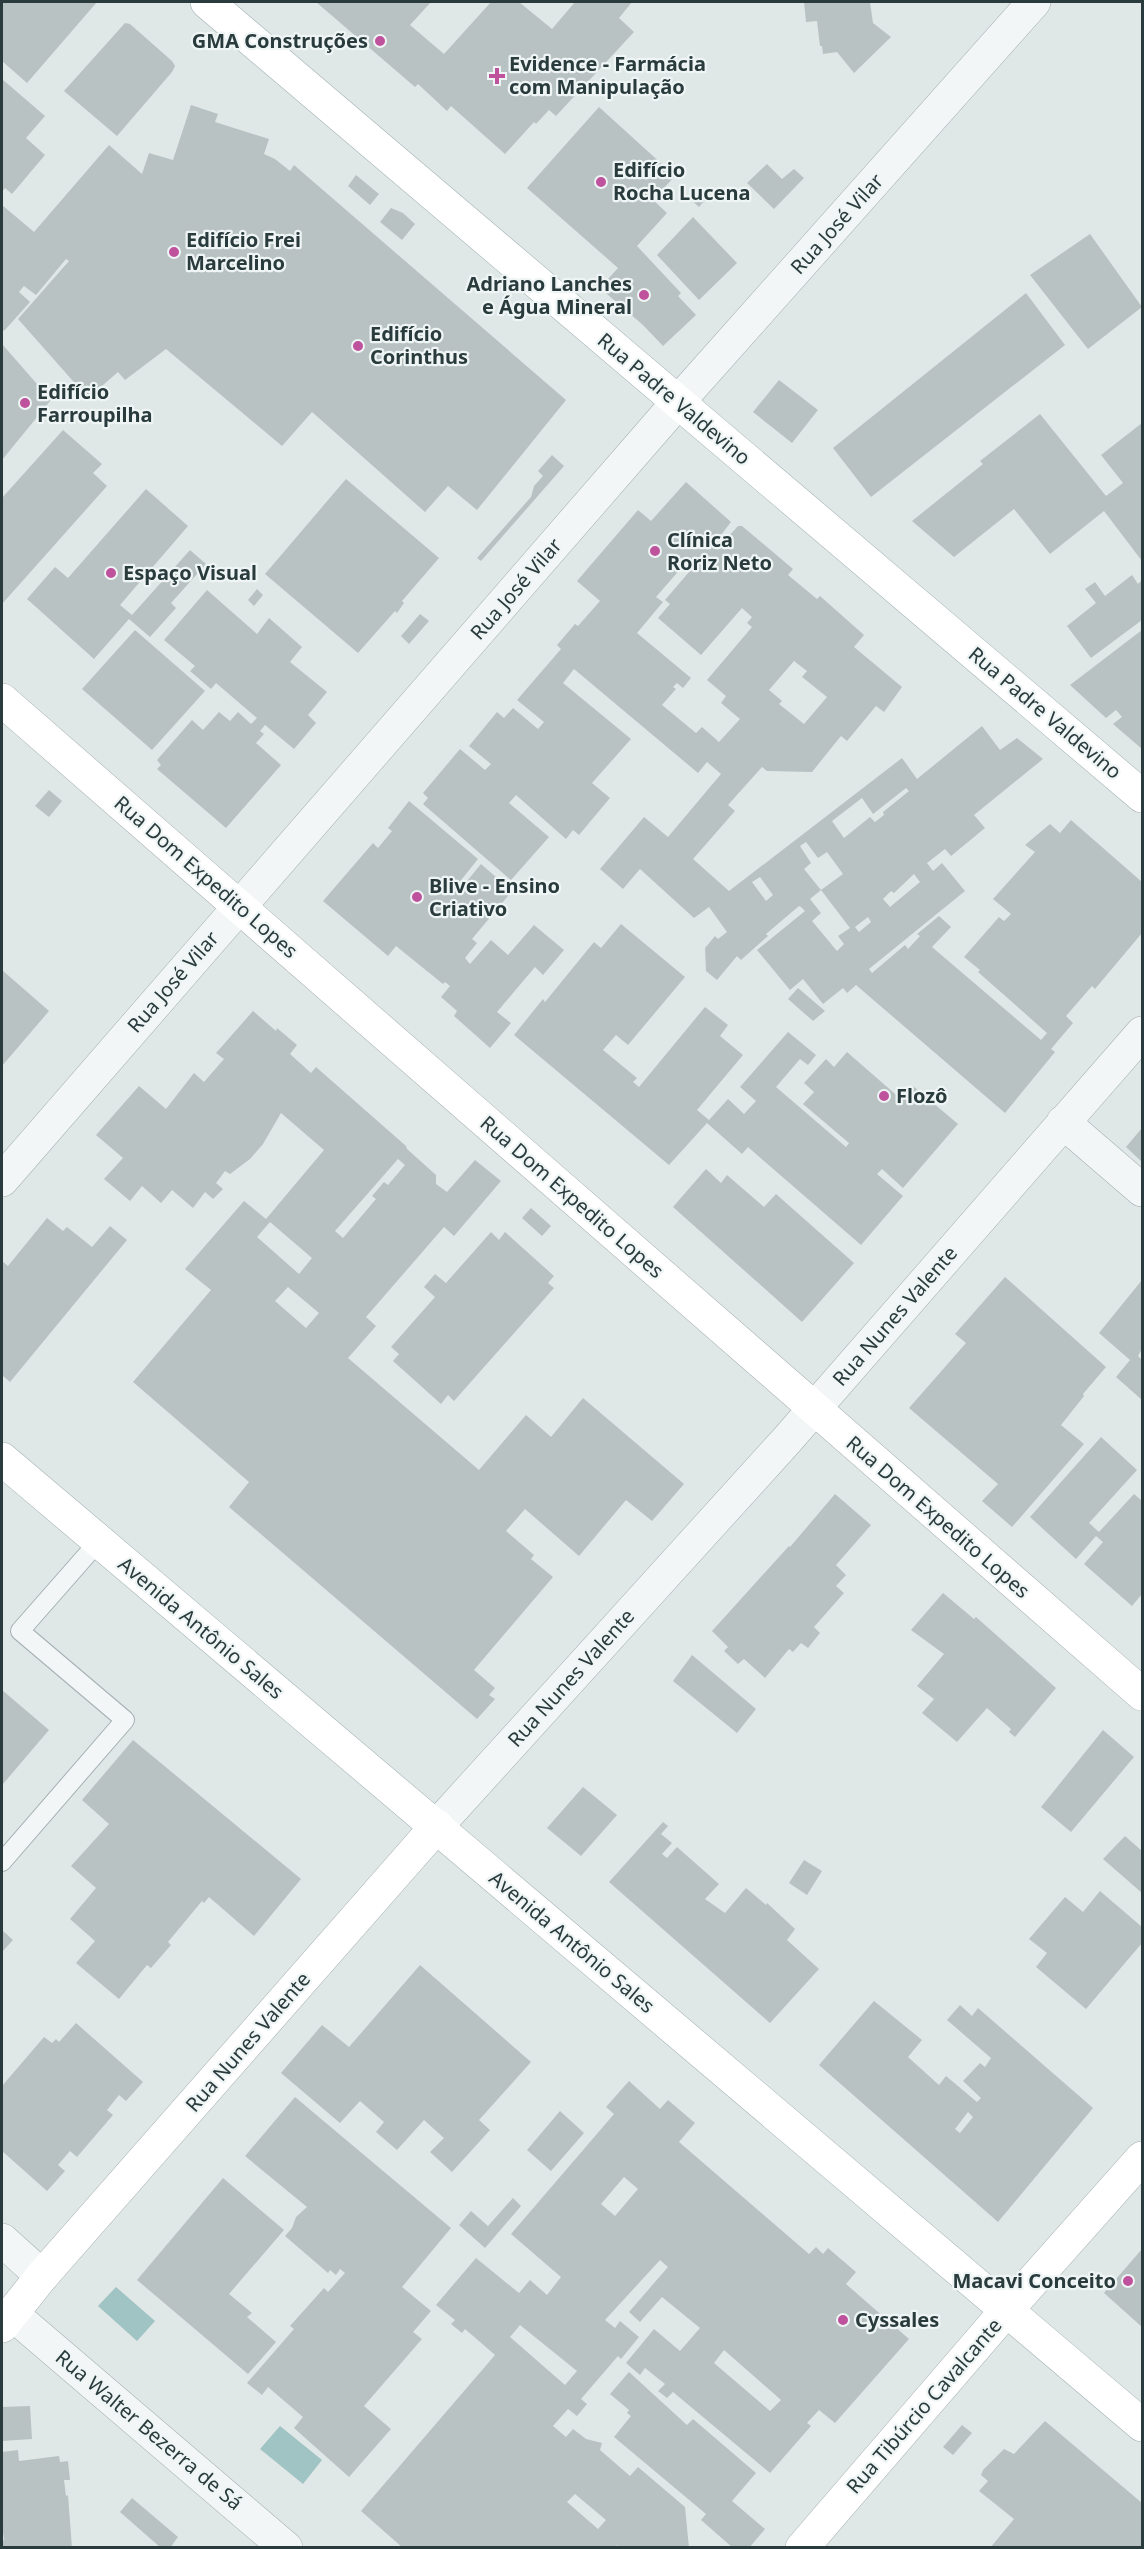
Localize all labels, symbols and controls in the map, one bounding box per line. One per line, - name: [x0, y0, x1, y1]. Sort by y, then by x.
- place label: GMA Construções: [192, 27, 368, 54]
- marker: GMA Construções: [373, 34, 387, 48]
- place label: Evidence - Farmácia com Manipulação: [509, 50, 706, 100]
- marker: Evidence - Farmácia com Manipulação: [490, 69, 504, 83]
- place label: Edifício Rocha Lucena: [613, 156, 751, 206]
- street label: Rua José Vilar: [784, 168, 889, 280]
- marker: Edifício Rocha Lucena: [594, 175, 608, 189]
- place label: Edifício Frei Marcelino: [186, 226, 301, 276]
- marker: Edifício Frei Marcelino: [167, 245, 181, 259]
- place label: Adriano Lanches e Água Mineral: [466, 270, 632, 320]
- marker: Adriano Lanches e Água Mineral: [637, 288, 651, 302]
- place label: Edifício Corinthus: [370, 320, 468, 370]
- street label: Rua Padre Valdevino: [592, 327, 757, 471]
- marker: Edifício Corinthus: [351, 339, 365, 353]
- place label: Edifício Farroupilha: [37, 378, 153, 428]
- marker: Edifício Farroupilha: [18, 396, 32, 410]
- place label: Clínica Roriz Neto: [667, 526, 772, 576]
- street label: Rua José Vilar: [464, 532, 567, 645]
- marker: Clínica Roriz Neto: [648, 544, 662, 558]
- place label: Espaço Visual: [123, 559, 257, 586]
- marker: Espaço Visual: [104, 566, 118, 580]
- street label: Rua Padre Valdevino: [963, 641, 1128, 785]
- street label: Rua Dom Expedito Lopes: [109, 789, 304, 964]
- place label: Blive - Ensino Criativo: [429, 872, 560, 922]
- marker: Blive - Ensino Criativo: [410, 890, 424, 904]
- street label: Rua José Vilar: [121, 925, 224, 1038]
- place label: Flozô: [896, 1082, 948, 1109]
- marker: Flozô: [877, 1089, 891, 1103]
- street label: Rua Dom Expedito Lopes: [475, 1109, 670, 1284]
- street label: Rua Nunes Valente: [826, 1240, 963, 1391]
- street label: Rua Dom Expedito Lopes: [841, 1429, 1036, 1604]
- street label: Avenida Antônio Sales: [113, 1550, 290, 1705]
- street label: Rua Nunes Valente: [501, 1603, 640, 1753]
- street label: Avenida Antônio Sales: [484, 1864, 661, 2019]
- street label: Rua Nunes Valente: [179, 1966, 316, 2117]
- place label: Macavi Conceito: [953, 2267, 1116, 2294]
- marker: Macavi Conceito: [1121, 2274, 1135, 2288]
- place label: Cyssales: [855, 2306, 939, 2333]
- street label: Rua Tibúrcio Cavalcante: [840, 2312, 1007, 2499]
- marker: Cyssales: [836, 2313, 850, 2327]
- street label: Rua Walter Bezerra de Sá: [50, 2343, 248, 2516]

